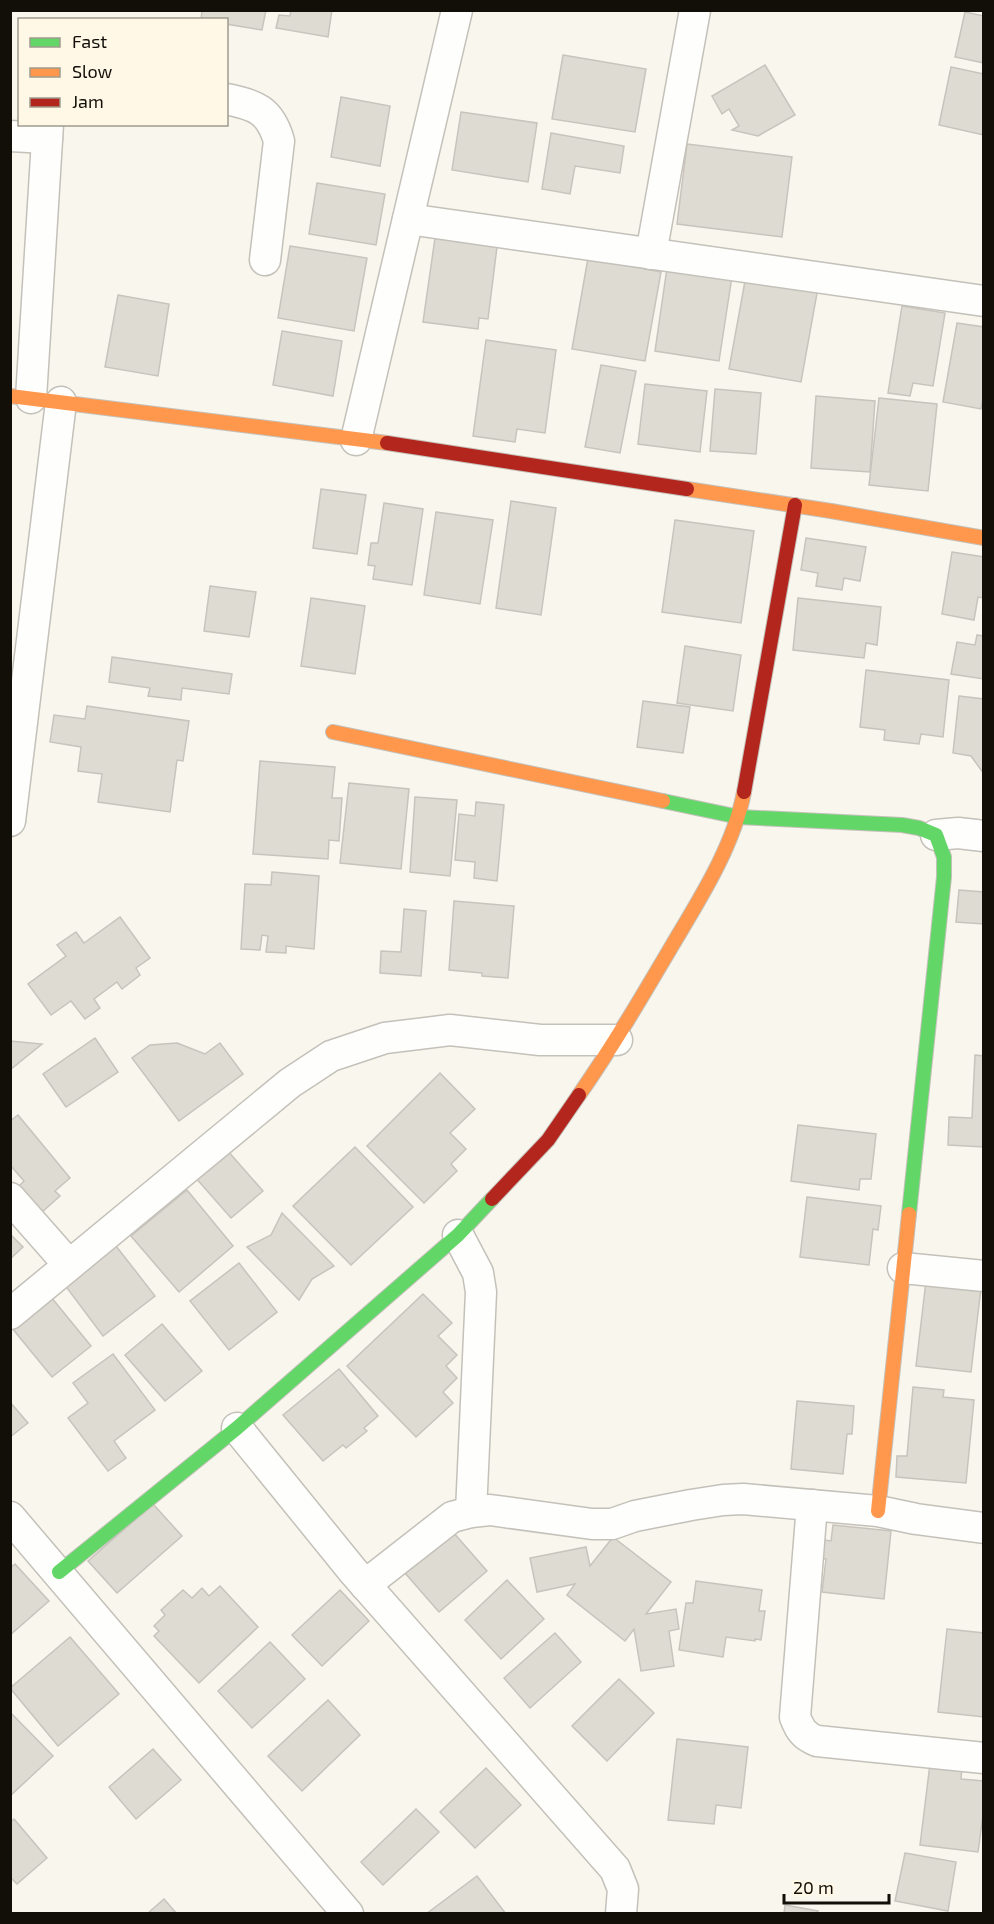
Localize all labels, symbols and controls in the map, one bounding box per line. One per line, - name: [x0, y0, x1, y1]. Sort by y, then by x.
- legend: [18, 18, 228, 126]
- text: Fast: [72, 30, 107, 52]
- text: Slow: [72, 60, 113, 82]
- text: Jam: [72, 90, 104, 112]
- scale bar: [784, 1867, 889, 1905]
- text: 20 m: [793, 1876, 834, 1898]

